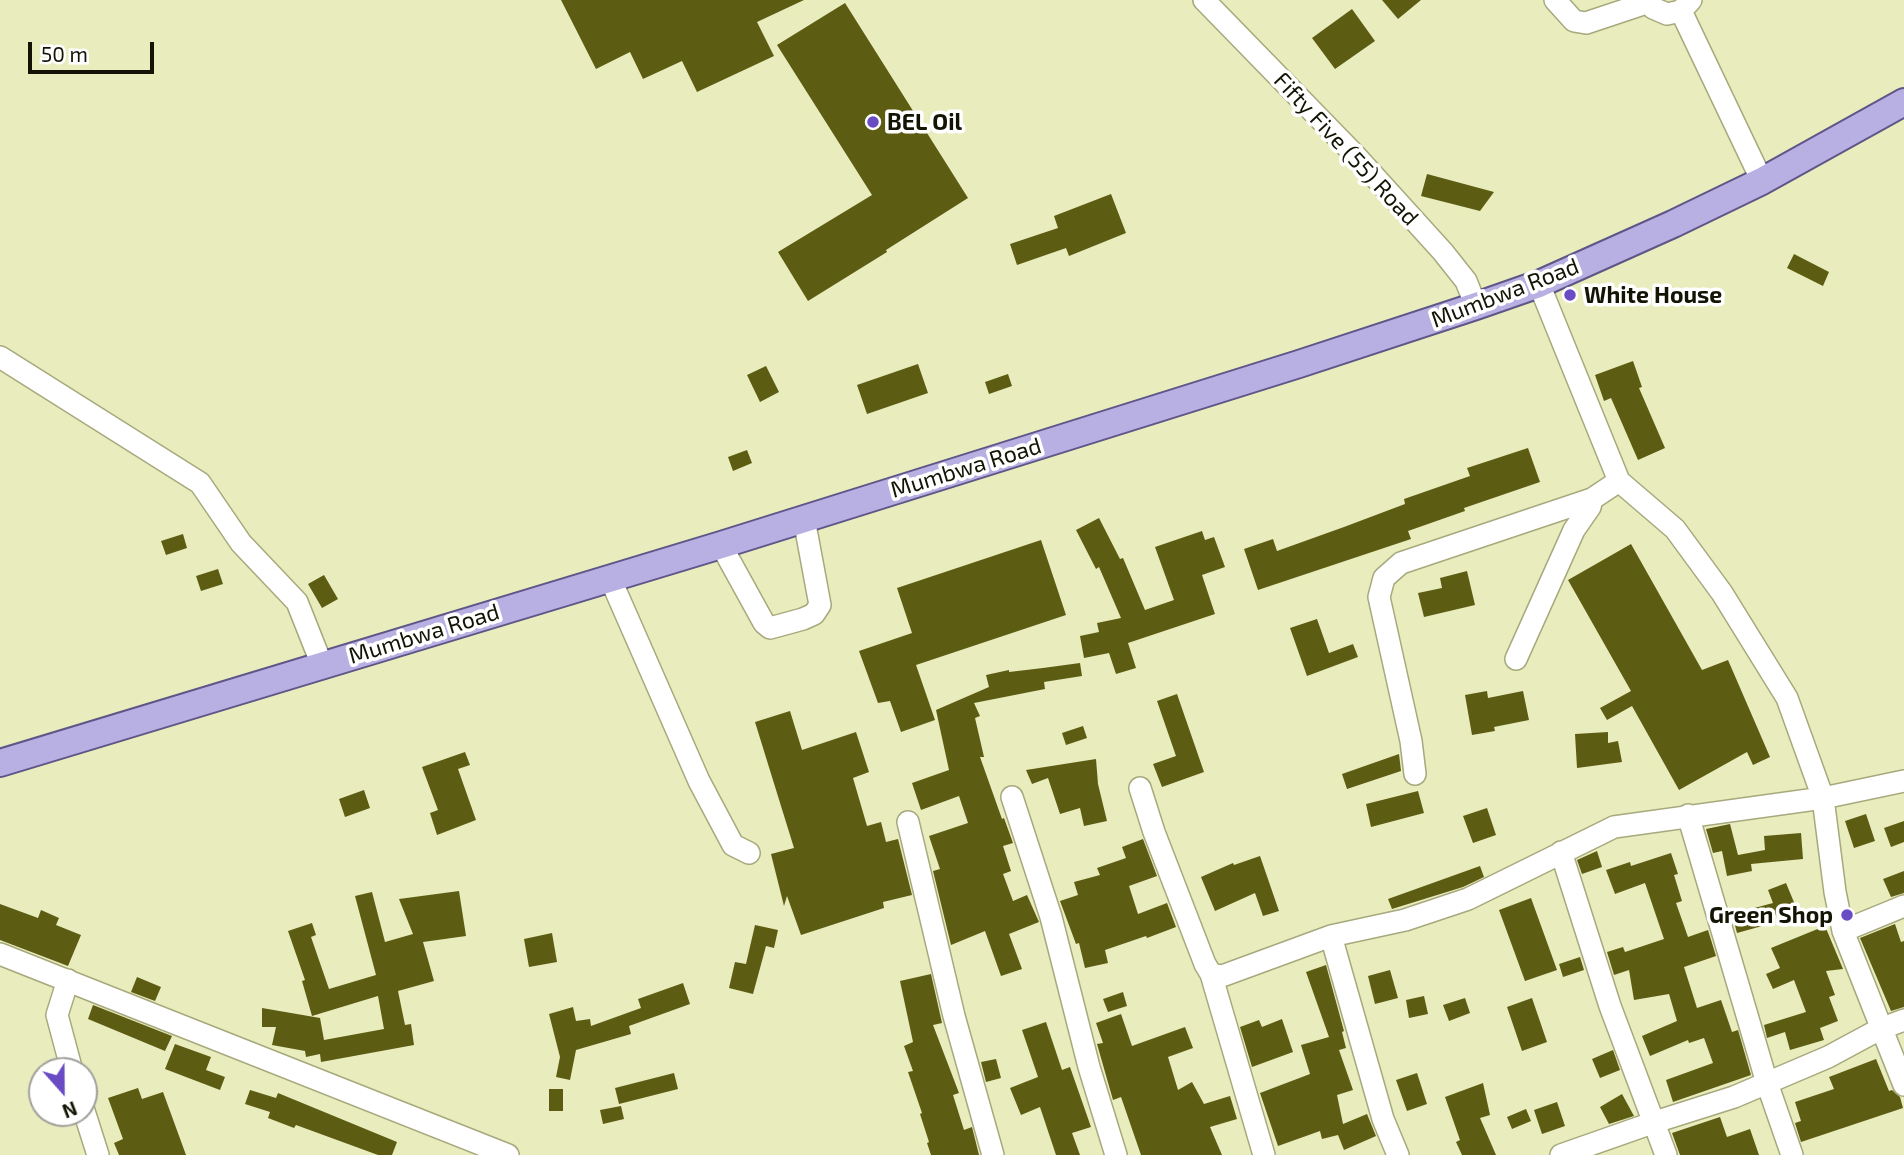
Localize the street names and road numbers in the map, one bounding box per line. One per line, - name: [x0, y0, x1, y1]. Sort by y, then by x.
- street label: Fifty Five (55) Road: [1268, 67, 1424, 231]
- street label: Mumbwa Road: [1427, 252, 1583, 334]
- street label: Mumbwa Road: [887, 432, 1045, 504]
- street label: Mumbwa Road: [345, 598, 503, 670]

